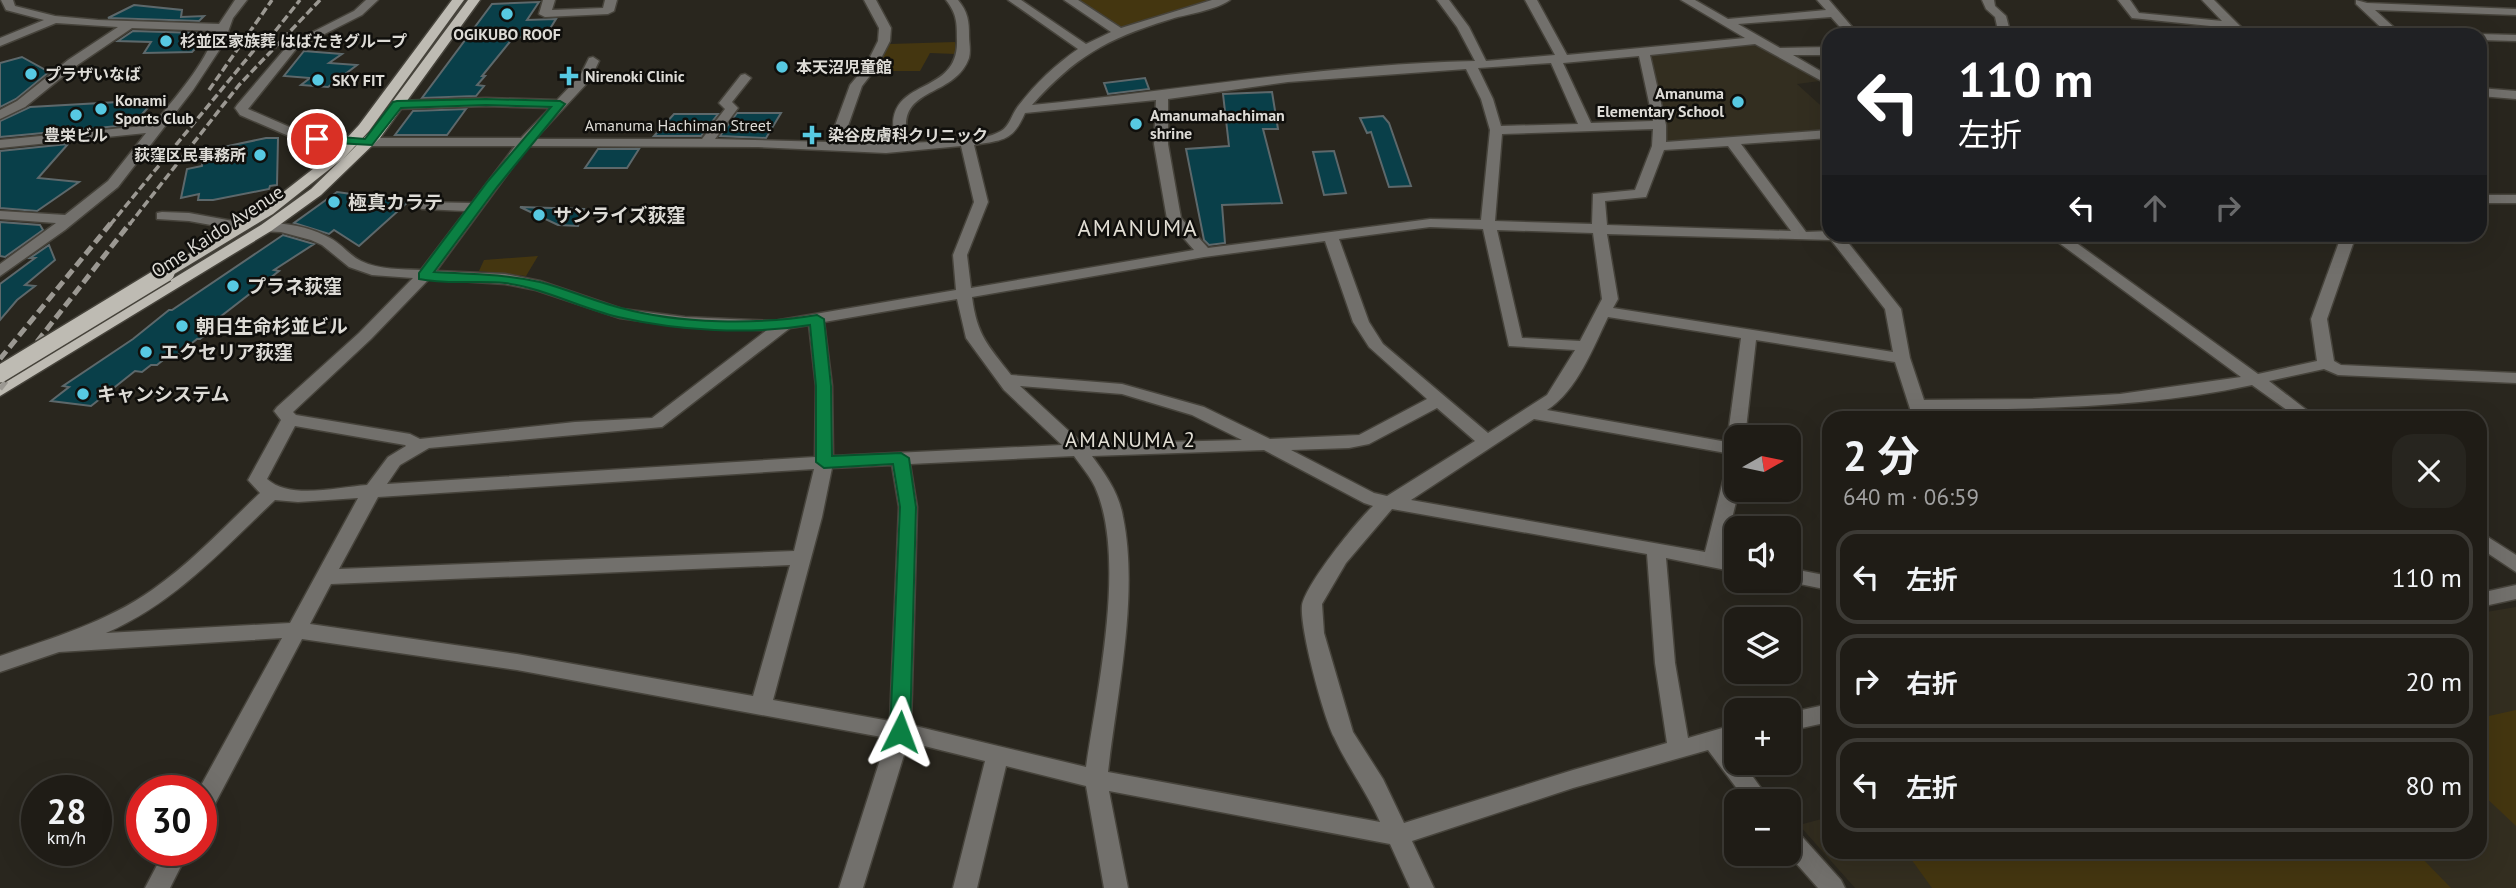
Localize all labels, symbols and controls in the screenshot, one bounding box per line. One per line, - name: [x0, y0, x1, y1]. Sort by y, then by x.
- marker: OGIKUBO ROOF: [499, 6, 515, 22]
- place label: OGIKUBO ROOF: [453, 24, 561, 44]
- place label: 杉並区家族葬 はばたきグループ: [180, 31, 407, 51]
- marker: 杉並区家族葬 はばたきグループ: [158, 33, 174, 49]
- text: 110 m: [1958, 47, 2093, 111]
- icon: left: [1843, 56, 1934, 147]
- place label: 本天沼児童館: [796, 57, 892, 77]
- marker: 本天沼児童館: [774, 59, 790, 75]
- place label: プラザいなば: [45, 64, 141, 84]
- marker: プラザいなば: [23, 66, 39, 82]
- marker: Nirenoki Clinic: [559, 66, 579, 86]
- place label: Nirenoki Clinic: [585, 66, 685, 86]
- place label: SKY FIT: [332, 70, 385, 90]
- marker: SKY FIT: [310, 72, 326, 88]
- place label: Amanuma Elementary School: [1597, 83, 1724, 121]
- place label: Konami Sports Club: [115, 90, 194, 128]
- marker: Amanuma Elementary School: [1730, 94, 1746, 110]
- marker: Konami Sports Club: [93, 101, 109, 117]
- place label: Amanumahachiman shrine: [1150, 105, 1285, 143]
- marker: 豊栄ビル: [68, 107, 84, 123]
- pin: [287, 109, 347, 169]
- text: 左折: [1958, 113, 2022, 155]
- street label: Amanuma Hachiman Street: [585, 115, 772, 135]
- marker: Amanumahachiman shrine: [1128, 116, 1144, 132]
- icon: arrive: [298, 120, 336, 158]
- place label: 豊栄ビル: [44, 125, 108, 145]
- marker: 染谷皮膚科クリニック: [802, 125, 822, 145]
- place label: 染谷皮膚科クリニック: [828, 125, 988, 145]
- place label: 荻窪区民事務所: [134, 145, 246, 165]
- marker: 荻窪区民事務所: [252, 147, 268, 163]
- street label: Ome Kaido Avenue: [146, 179, 288, 283]
- icon: left: [2063, 189, 2101, 227]
- icon: ahead: [2136, 189, 2174, 227]
- icon: right: [2209, 189, 2247, 227]
- place label: 極真カラテ: [348, 190, 443, 214]
- marker: 極真カラテ: [326, 194, 342, 210]
- place label: サンライズ荻窪: [553, 203, 685, 227]
- marker: サンライズ荻窪: [531, 207, 547, 223]
- district label: AMANUMA: [1077, 213, 1199, 242]
- place label: プラネ荻窪: [247, 274, 342, 298]
- marker: プラネ荻窪: [225, 278, 241, 294]
- place label: 朝日生命杉並ビル: [196, 314, 348, 338]
- marker: 朝日生命杉並ビル: [174, 318, 190, 334]
- place label: エクセリア荻窪: [160, 340, 293, 364]
- marker: エクセリア荻窪: [138, 344, 154, 360]
- place label: キャンシステム: [97, 382, 229, 406]
- marker: キャンシステム: [75, 386, 91, 402]
- north arrow: [1724, 425, 1801, 502]
- map controls: [1724, 425, 1801, 866]
- district label: AMANUMA 2: [1065, 426, 1197, 453]
- text: 2 分: [1843, 428, 1919, 483]
- button: close: [2392, 434, 2466, 508]
- text: 640 m · 06:59: [1843, 482, 1979, 511]
- button: sound: [1724, 516, 1801, 593]
- icon: left: [1847, 558, 1885, 596]
- text: 110 m: [2391, 561, 2462, 594]
- text: 左折: [1906, 563, 1958, 596]
- button: layers: [1724, 607, 1801, 684]
- icon: right: [1847, 662, 1885, 700]
- text: 20 m: [2406, 665, 2462, 698]
- text: 右折: [1906, 667, 1958, 700]
- position arrow: [863, 695, 937, 769]
- button: +: [1724, 698, 1801, 775]
- icon: left: [1847, 766, 1885, 804]
- text: 80 m: [2406, 769, 2462, 802]
- text: 左折: [1906, 771, 1958, 804]
- speed limit sign: 30: [126, 775, 217, 866]
- text: 28: [47, 788, 86, 834]
- button: −: [1724, 789, 1801, 866]
- text: km/h: [47, 826, 86, 849]

